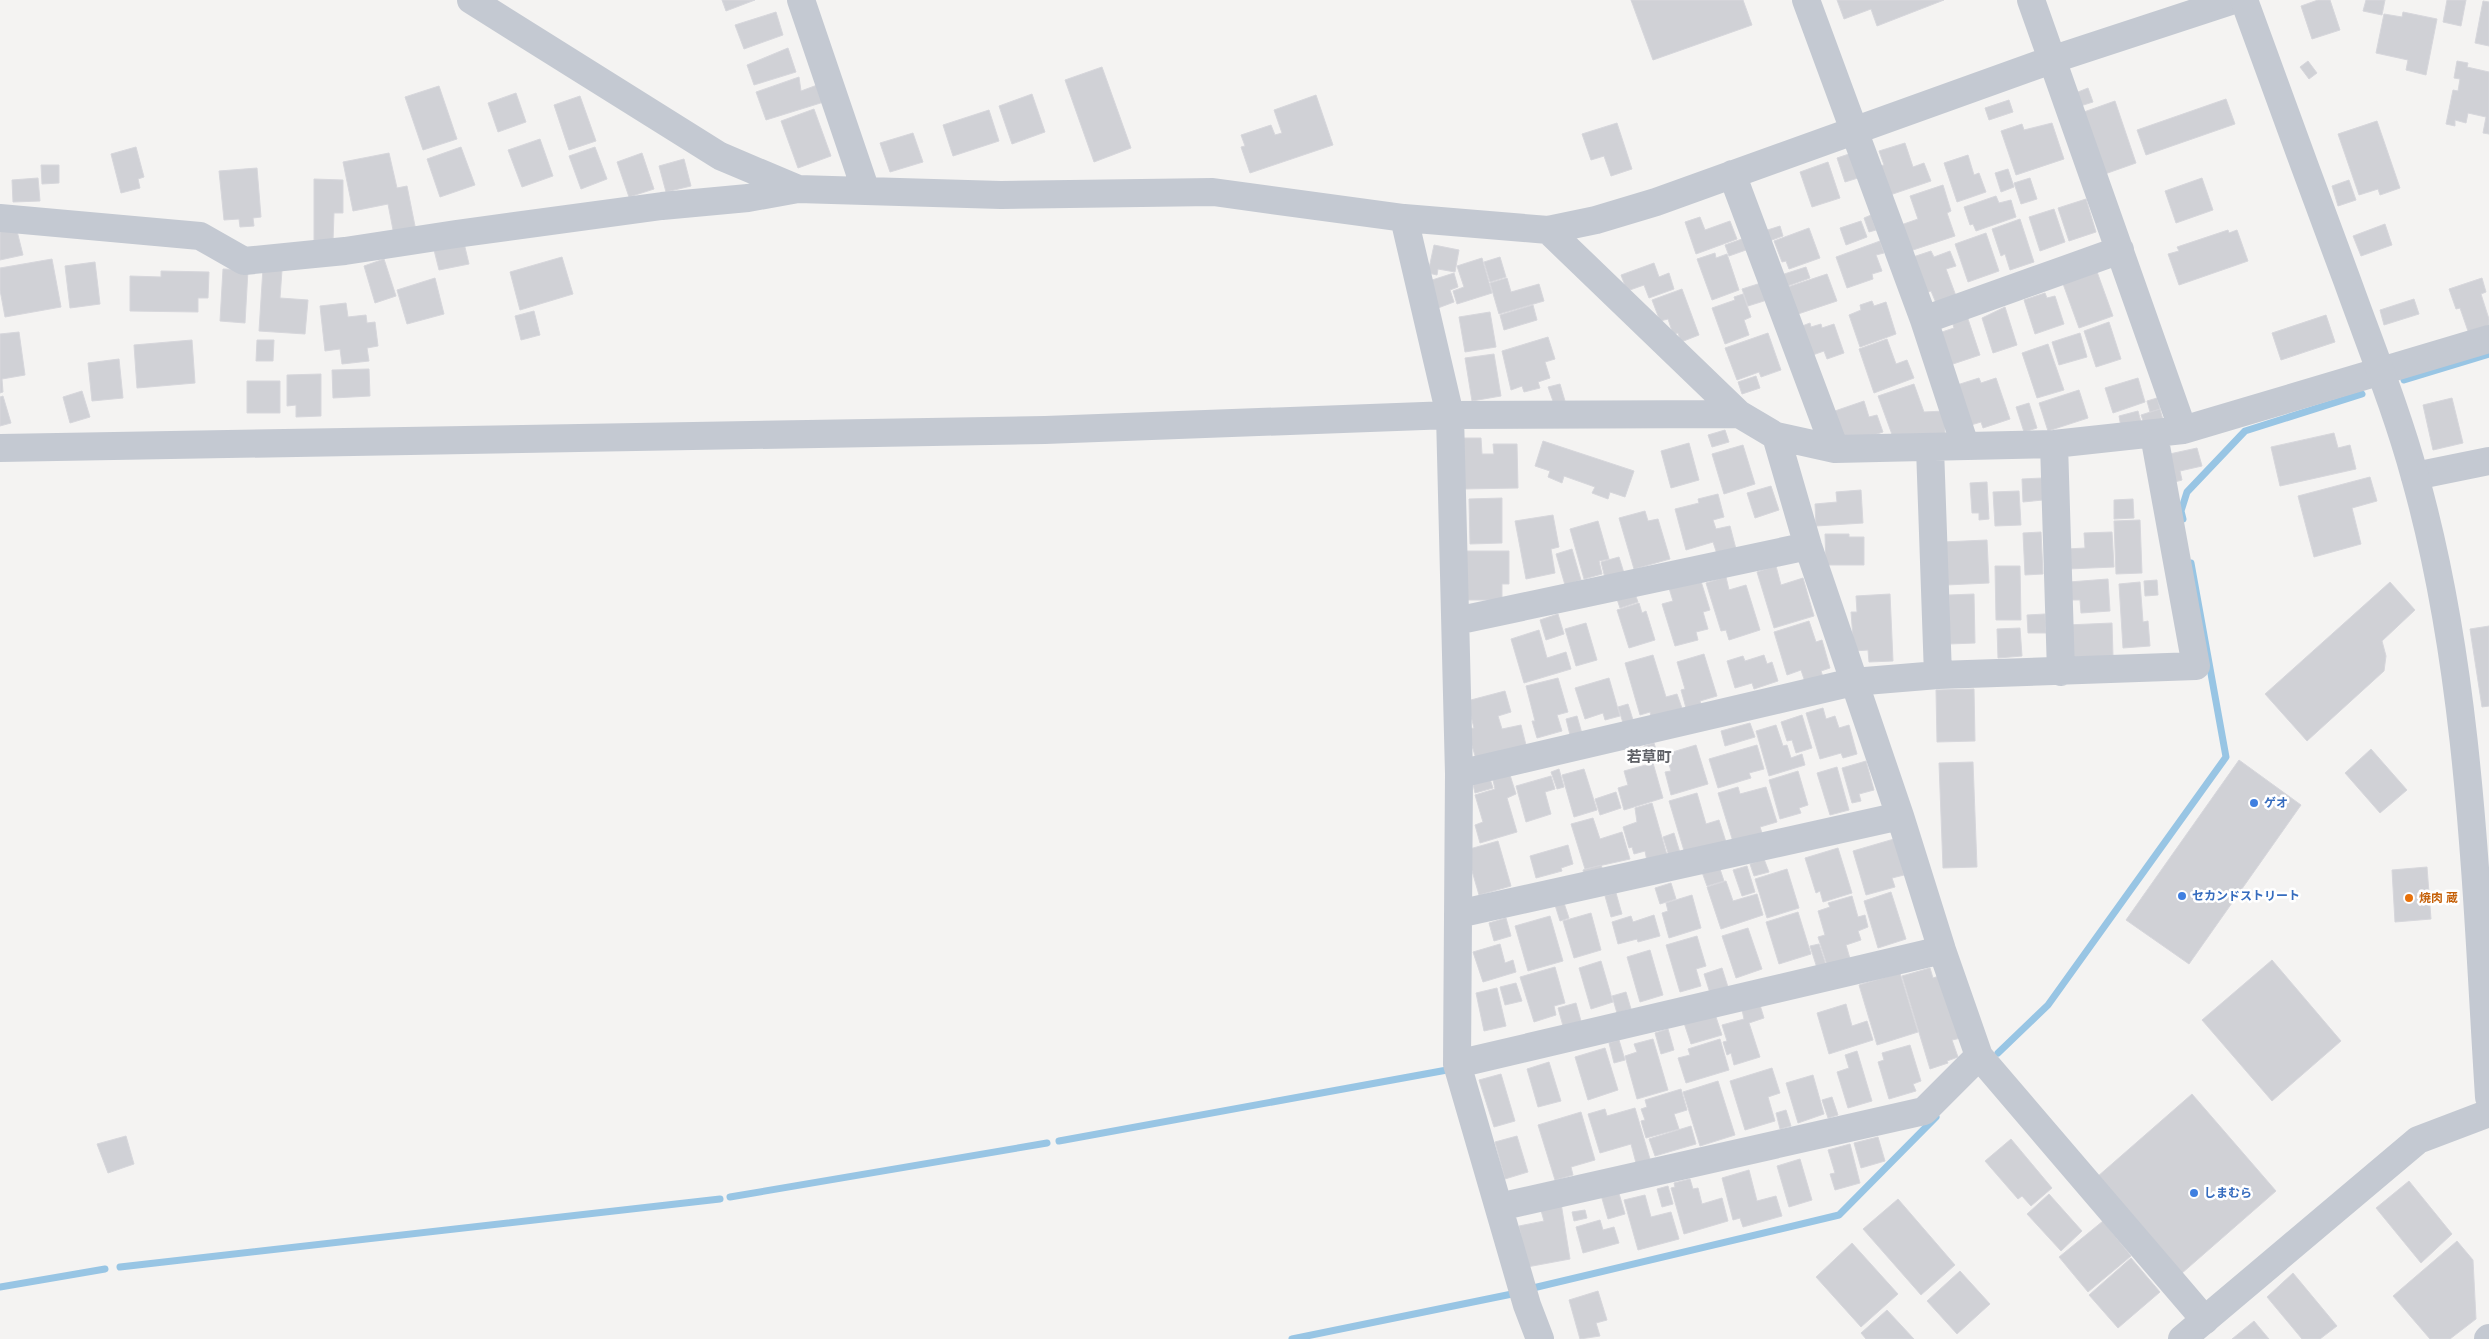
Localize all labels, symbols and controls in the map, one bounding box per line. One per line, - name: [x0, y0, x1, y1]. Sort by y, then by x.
- district label: 若草町: [1626, 748, 1672, 766]
- place label: ゲオ: [2264, 796, 2288, 810]
- marker: ゲオ: [2248, 797, 2260, 809]
- place label: セカンドストリート: [2192, 889, 2300, 903]
- marker: セカンドストリート: [2176, 890, 2188, 902]
- place label: 焼肉 蔵: [2419, 891, 2458, 905]
- marker: 焼肉 蔵: [2403, 892, 2415, 904]
- place label: しまむら: [2204, 1186, 2252, 1200]
- marker: しまむら: [2188, 1187, 2200, 1199]

